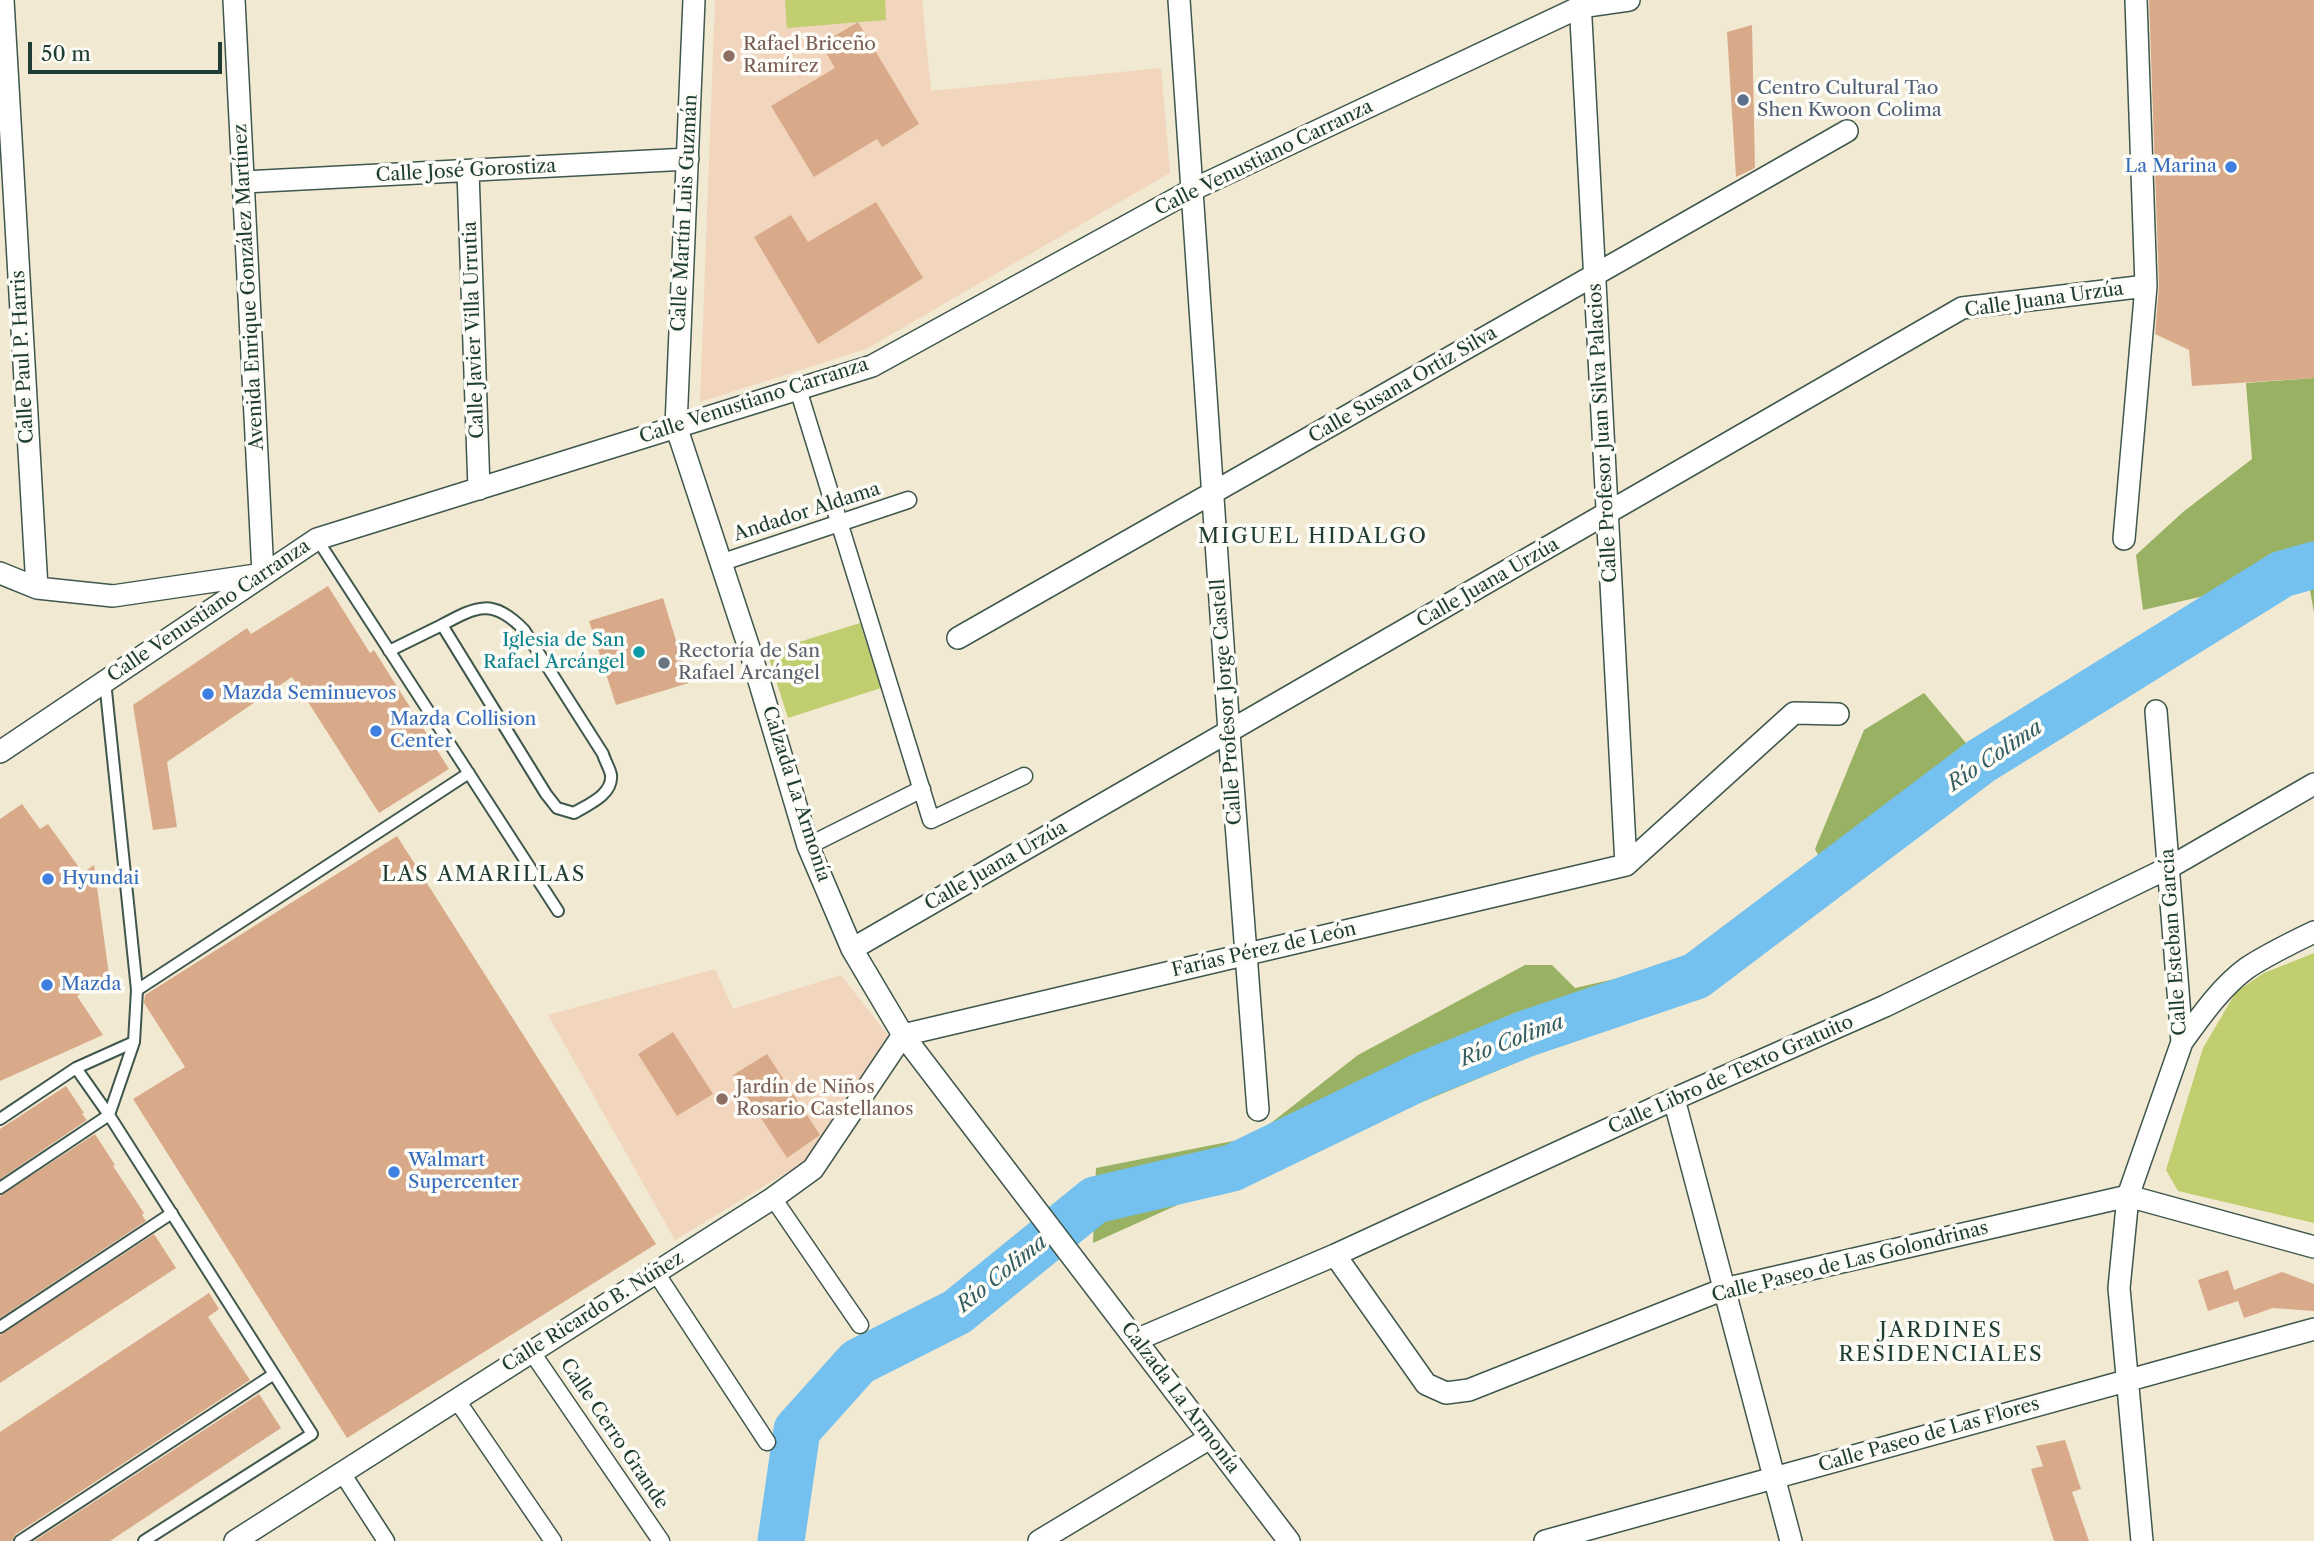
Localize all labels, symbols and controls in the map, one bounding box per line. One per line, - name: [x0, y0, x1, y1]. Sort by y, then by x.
- scale bar: [32, 28, 226, 72]
- place label: Rafael Briceño Ramírez: [743, 34, 876, 78]
- text: 50 m: [41, 41, 91, 66]
- marker: Rafael Briceño Ramírez: [721, 48, 737, 64]
- place label: Centro Cultural Tao Shen Kwoon Colima: [1757, 78, 1942, 122]
- marker: Centro Cultural Tao Shen Kwoon Colima: [1735, 92, 1751, 108]
- street label: Calle Martín Luis Guzmán: [667, 94, 703, 332]
- street label: Calle Venustiano Carranza: [1151, 95, 1377, 221]
- street label: Avenida Enrique González Martínez: [229, 123, 269, 451]
- street label: Calle José Gorostiza: [375, 155, 557, 187]
- place label: La Marina: [2125, 156, 2217, 178]
- marker: La Marina: [2223, 159, 2239, 175]
- street label: Calle Javier Villa Urrutia: [459, 221, 489, 439]
- street label: Calle Paul P. Harris: [7, 270, 39, 444]
- street label: Calle Juana Urzúa: [1963, 278, 2125, 322]
- street label: Calle Profesor Juan Silva Palacios: [1584, 283, 1622, 583]
- street label: Calle Susana Ortiz Silva: [1305, 322, 1501, 448]
- street label: Calle Venustiano Carranza: [637, 353, 871, 449]
- street label: Andador Aldama: [731, 478, 883, 546]
- district label: MIGUEL HIDALGO: [1200, 524, 1426, 550]
- street label: Calle Juana Urzúa: [1413, 533, 1563, 633]
- street label: Calle Venustiano Carranza: [103, 535, 315, 687]
- street label: Calle Profesor Jorge Castell: [1207, 578, 1247, 826]
- place label: Iglesia de San Rafael Arcángel: [483, 630, 625, 674]
- place label: Rectoría de San Rafael Arcángel: [678, 641, 820, 685]
- marker: Iglesia de San Rafael Arcángel: [631, 644, 647, 660]
- marker: Rectoría de San Rafael Arcángel: [656, 655, 672, 671]
- place label: Mazda Seminuevos: [222, 683, 397, 705]
- marker: Mazda Seminuevos: [200, 686, 216, 702]
- street label: Calzada La Armonía: [757, 703, 835, 885]
- place label: Mazda Collision Center: [390, 709, 536, 753]
- water label: Río Colima: [1943, 715, 2047, 797]
- marker: Mazda Collision Center: [368, 723, 384, 739]
- street label: Calle Juana Urzúa: [921, 816, 1071, 916]
- street label: Calle Esteban García: [2156, 848, 2192, 1036]
- district label: LAS AMARILLAS: [383, 862, 585, 888]
- place label: Hyundai: [62, 868, 139, 890]
- marker: Hyundai: [40, 871, 56, 887]
- street label: Farías Pérez de León: [1170, 918, 1358, 982]
- place label: Mazda: [61, 974, 121, 996]
- marker: Mazda: [39, 977, 55, 993]
- water label: Río Colima: [1457, 1010, 1567, 1072]
- street label: Calle Libro de Texto Gratuito: [1605, 1011, 1857, 1139]
- place label: Jardín de Niños Rosario Castellanos: [736, 1077, 913, 1121]
- marker: Jardín de Niños Rosario Castellanos: [714, 1091, 730, 1107]
- place label: Walmart Supercenter: [408, 1150, 519, 1194]
- marker: Walmart Supercenter: [386, 1164, 402, 1180]
- street label: Calle Paseo de Las Golondrinas: [1709, 1217, 1991, 1307]
- water label: Río Colima: [952, 1230, 1052, 1318]
- street label: Calle Ricardo B. Núñez: [498, 1247, 688, 1377]
- street label: Calzada La Armonía: [1116, 1318, 1244, 1478]
- district label: JARDINES RESIDENCIALES: [1840, 1318, 2042, 1368]
- street label: Calle Cerro Grande: [555, 1354, 673, 1514]
- street label: Calle Paseo de Las Flores: [1816, 1392, 2042, 1478]

